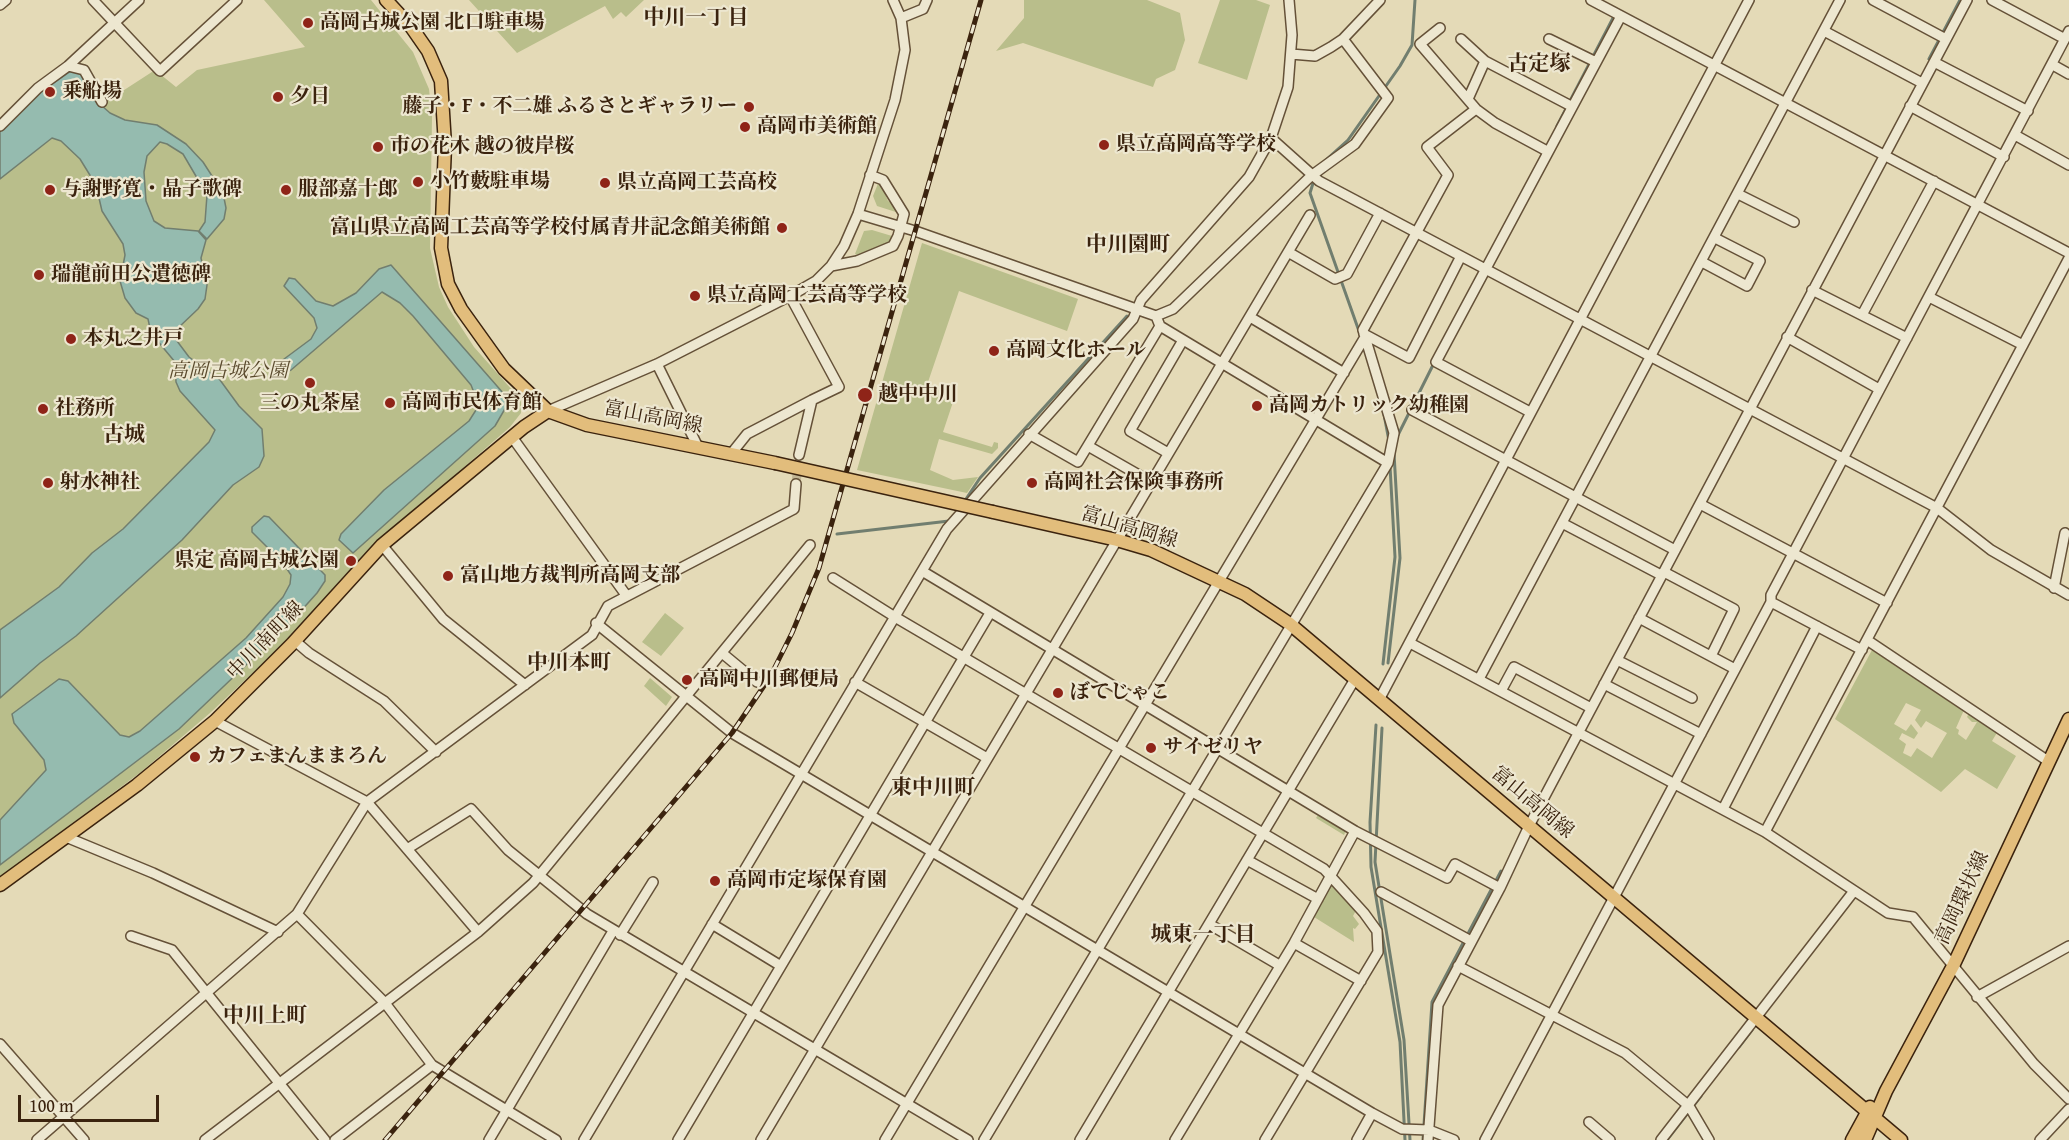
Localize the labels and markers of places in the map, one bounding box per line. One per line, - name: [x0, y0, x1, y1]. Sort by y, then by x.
- place label: 高岡古城公園 北口駐車場: [320, 11, 544, 35]
- marker: 高岡古城公園 北口駐車場: [301, 16, 315, 30]
- place label: 乗船場: [62, 80, 122, 104]
- marker: 乗船場: [43, 85, 57, 99]
- place label: 夕日: [290, 85, 330, 109]
- marker: 夕日: [271, 90, 285, 104]
- place label: 藤子・F・不二雄 ふるさとギャラリー: [402, 95, 737, 119]
- marker: 藤子・F・不二雄 ふるさとギャラリー: [742, 100, 756, 114]
- place label: 高岡市美術館: [757, 115, 877, 139]
- marker: 高岡市美術館: [738, 120, 752, 134]
- place label: 県立高岡高等学校: [1116, 133, 1276, 157]
- place label: 市の花木 越の彼岸桜: [390, 135, 574, 159]
- marker: 県立高岡高等学校: [1097, 138, 1111, 152]
- marker: 市の花木 越の彼岸桜: [371, 140, 385, 154]
- place label: 小竹藪駐車場: [430, 170, 550, 194]
- place label: 県立高岡工芸高校: [617, 171, 777, 195]
- marker: 小竹藪駐車場: [411, 175, 425, 189]
- marker: 県立高岡工芸高校: [598, 176, 612, 190]
- place label: 与謝野寛・晶子歌碑: [62, 178, 242, 202]
- place label: 服部嘉十郎: [298, 178, 398, 202]
- marker: 与謝野寛・晶子歌碑: [43, 183, 57, 197]
- marker: 服部嘉十郎: [279, 183, 293, 197]
- place label: 富山県立高岡工芸高等学校付属青井記念館美術館: [330, 216, 770, 240]
- marker: 富山県立高岡工芸高等学校付属青井記念館美術館: [775, 221, 789, 235]
- place label: 瑞龍前田公遺徳碑: [51, 263, 211, 287]
- marker: 瑞龍前田公遺徳碑: [32, 268, 46, 282]
- place label: 県立高岡工芸高等学校: [707, 284, 907, 308]
- marker: 県立高岡工芸高等学校: [688, 289, 702, 303]
- place label: 本丸之井戸: [83, 327, 183, 351]
- marker: 本丸之井戸: [64, 332, 78, 346]
- place label: 高岡文化ホール: [1006, 339, 1146, 363]
- marker: 高岡文化ホール: [987, 344, 1001, 358]
- marker: 三の丸茶屋: [303, 376, 317, 390]
- place label: 越中中川: [878, 383, 958, 407]
- marker: 越中中川: [856, 386, 874, 404]
- place label: 高岡市民体育館: [402, 391, 542, 415]
- place label: 三の丸茶屋: [260, 392, 360, 416]
- place label: 高岡カトリック幼稚園: [1269, 394, 1469, 418]
- marker: 高岡市民体育館: [383, 396, 397, 410]
- place label: 社務所: [55, 397, 115, 421]
- marker: 高岡カトリック幼稚園: [1250, 399, 1264, 413]
- marker: 社務所: [36, 402, 50, 416]
- place label: 射水神社: [60, 471, 140, 495]
- place label: 高岡社会保険事務所: [1044, 471, 1224, 495]
- marker: 射水神社: [41, 476, 55, 490]
- marker: 高岡社会保険事務所: [1025, 476, 1039, 490]
- place label: 県定 高岡古城公園: [175, 549, 339, 573]
- marker: 県定 高岡古城公園: [344, 554, 358, 568]
- place label: 富山地方裁判所高岡支部: [460, 564, 680, 588]
- marker: 富山地方裁判所高岡支部: [441, 569, 455, 583]
- place label: 高岡中川郵便局: [699, 668, 839, 692]
- marker: 高岡中川郵便局: [680, 673, 694, 687]
- place label: ぼてじゃこ: [1070, 681, 1170, 705]
- marker: ぼてじゃこ: [1051, 686, 1065, 700]
- place label: サイゼリヤ: [1163, 736, 1263, 760]
- marker: サイゼリヤ: [1144, 741, 1158, 755]
- place label: カフェまんままろん: [207, 745, 387, 769]
- marker: カフェまんままろん: [188, 750, 202, 764]
- place label: 高岡市定塚保育園: [727, 869, 887, 893]
- marker: 高岡市定塚保育園: [708, 874, 722, 888]

